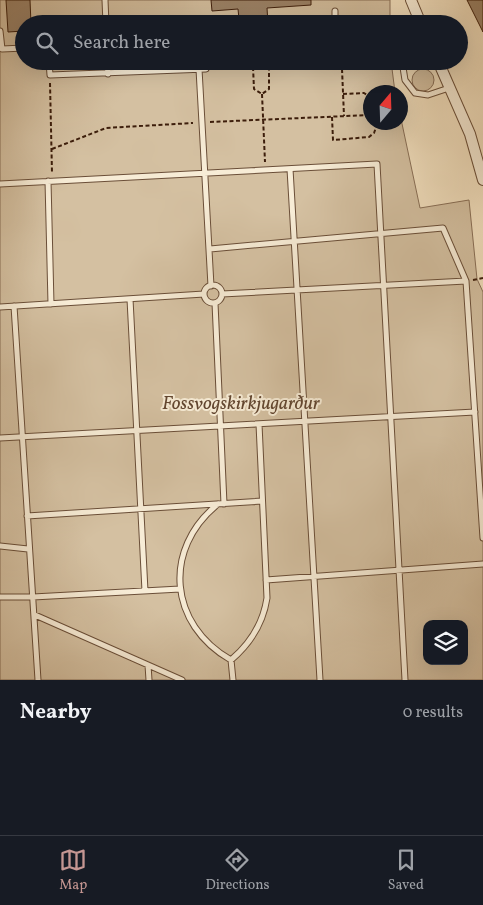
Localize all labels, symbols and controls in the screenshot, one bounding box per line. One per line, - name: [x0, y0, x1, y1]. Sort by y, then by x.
- search box: [15, 15, 468, 70]
- icon: search: [33, 29, 61, 57]
- text: Search here: [73, 30, 170, 56]
- north arrow: [363, 85, 408, 130]
- park label: Fossvogskirkjugarður: [162, 391, 321, 417]
- map controls: [423, 620, 468, 665]
- button: layers: [423, 620, 468, 665]
- text: Nearby: [20, 698, 91, 727]
- text: 0 results: [403, 702, 463, 724]
- tab: Map: [59, 846, 87, 895]
- tab: Directions: [205, 846, 270, 895]
- tab: Saved: [388, 846, 424, 895]

